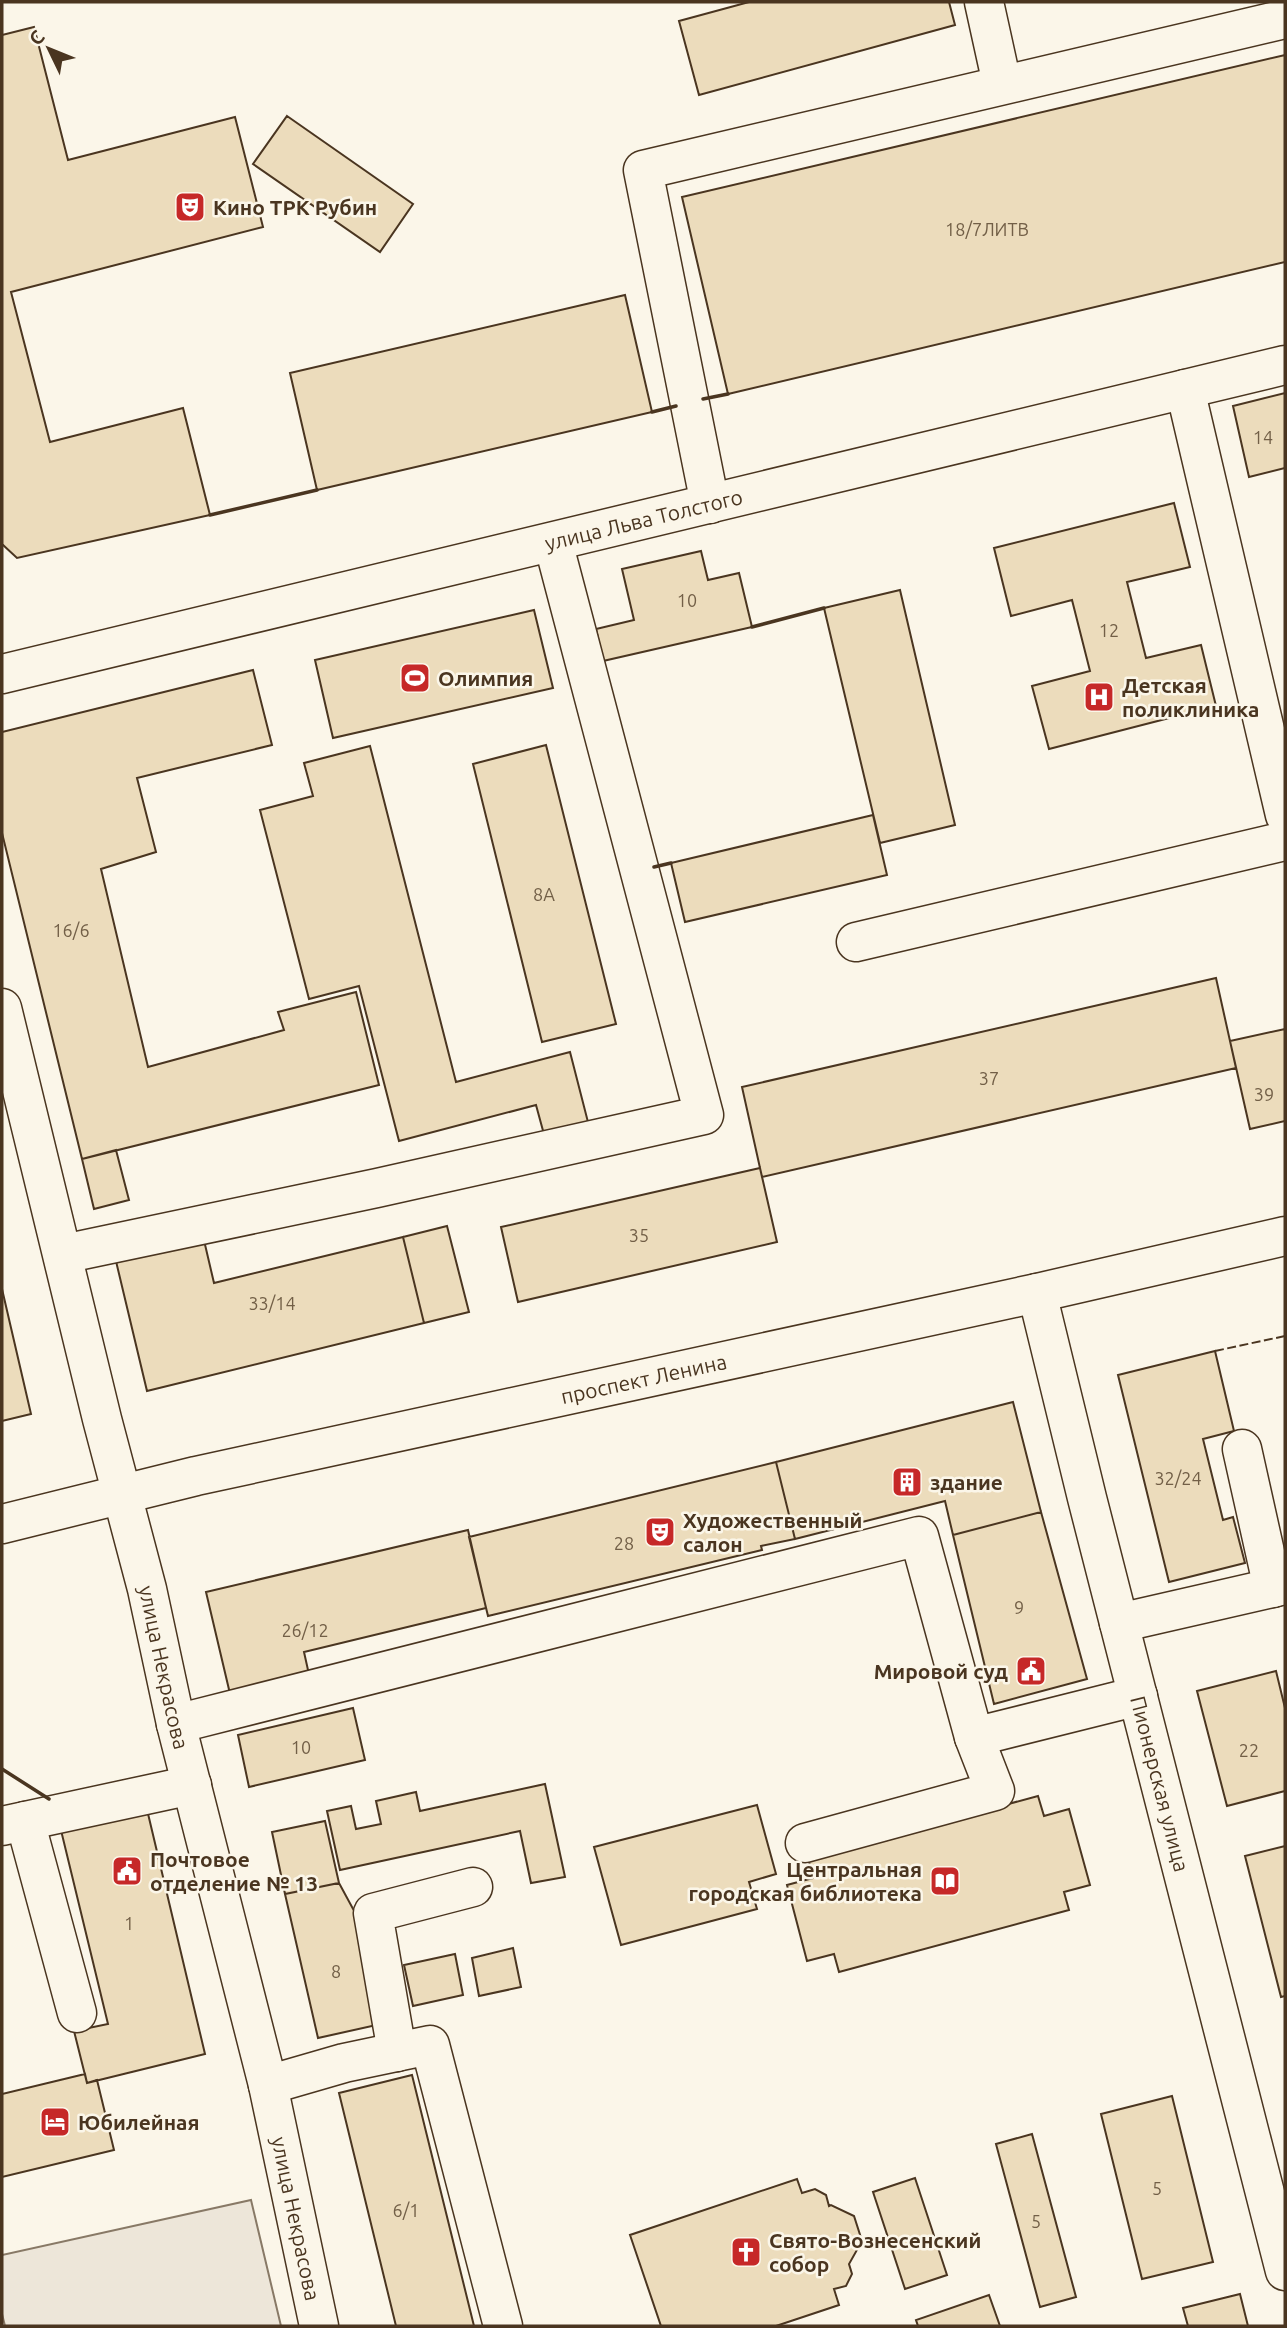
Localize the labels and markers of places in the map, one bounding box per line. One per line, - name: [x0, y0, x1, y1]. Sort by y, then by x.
- theatre icon: Кино ТРК Рубин: [173, 190, 207, 224]
- place label: Кино ТРК Рубин: [213, 195, 377, 219]
- sports icon: Олимпия: [398, 661, 432, 695]
- place label: Олимпия: [438, 666, 533, 690]
- place label: Детская поликлиника: [1122, 673, 1259, 721]
- hospital icon: Детская поликлиника: [1082, 680, 1116, 714]
- building icon: здание: [890, 1465, 924, 1499]
- place label: здание: [930, 1470, 1003, 1494]
- place label: Художественный салон: [683, 1508, 862, 1556]
- theatre icon: Художественный салон: [643, 1515, 677, 1549]
- public building icon: Мировой суд: [1014, 1654, 1048, 1688]
- place label: Мировой суд: [874, 1659, 1008, 1683]
- place label: Почтовое отделение № 13: [150, 1847, 318, 1895]
- public building icon: Почтовое отделение № 13: [110, 1854, 144, 1888]
- place label: Центральная городская библиотека: [688, 1857, 922, 1905]
- library icon: Центральная городская библиотека: [928, 1864, 962, 1898]
- hotel icon: Юбилейная: [38, 2105, 72, 2139]
- place label: Юбилейная: [78, 2110, 200, 2134]
- place label: Свято-Вознесенский собор: [769, 2228, 981, 2276]
- church icon: Свято-Вознесенский собор: [729, 2235, 763, 2269]

